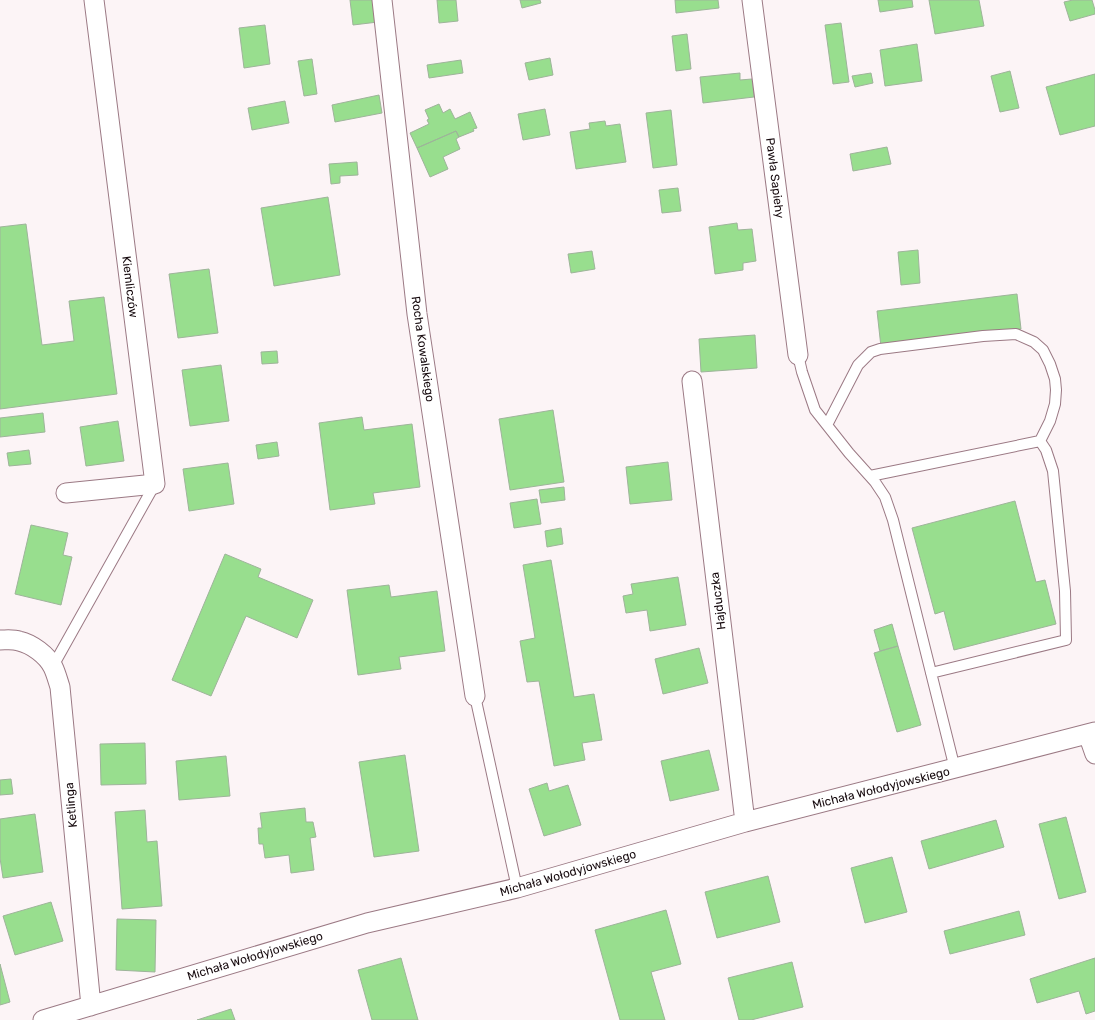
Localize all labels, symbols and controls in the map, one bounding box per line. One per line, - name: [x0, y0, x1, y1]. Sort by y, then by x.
- street label: Pawła Sapiehy: [763, 137, 787, 220]
- street label: Kiemliczów: [119, 255, 141, 319]
- street label: Rocha Kowalskiego: [409, 295, 437, 403]
- street label: Hajduczka: [708, 571, 728, 631]
- street label: Michała Wołodyjowskiego: [811, 764, 951, 812]
- street label: Ketlinga: [62, 782, 80, 828]
- street label: Michała Wołodyjowskiego: [498, 847, 638, 899]
- street label: Michała Wołodyjowskiego: [185, 929, 325, 983]

